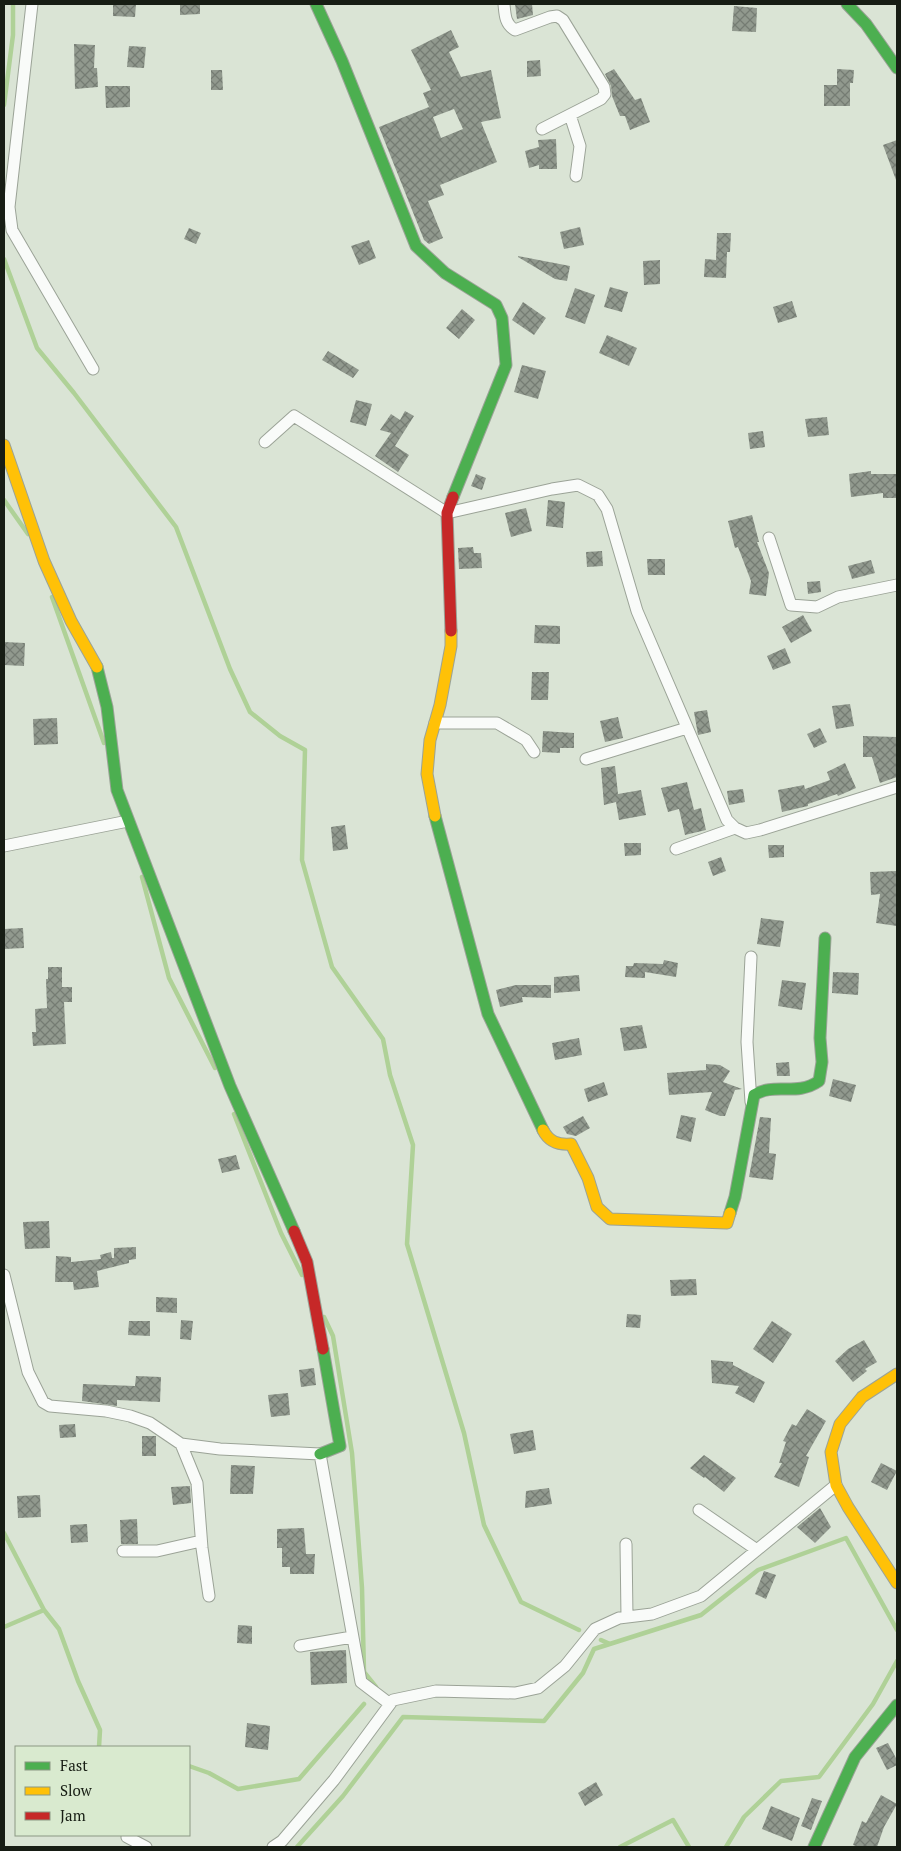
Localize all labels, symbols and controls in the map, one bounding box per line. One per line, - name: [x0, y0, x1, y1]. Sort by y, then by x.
- legend: [15, 1746, 190, 1836]
- text: Fast: [60, 1755, 88, 1775]
- text: Slow: [60, 1780, 93, 1800]
- text: Jam: [60, 1805, 86, 1825]

